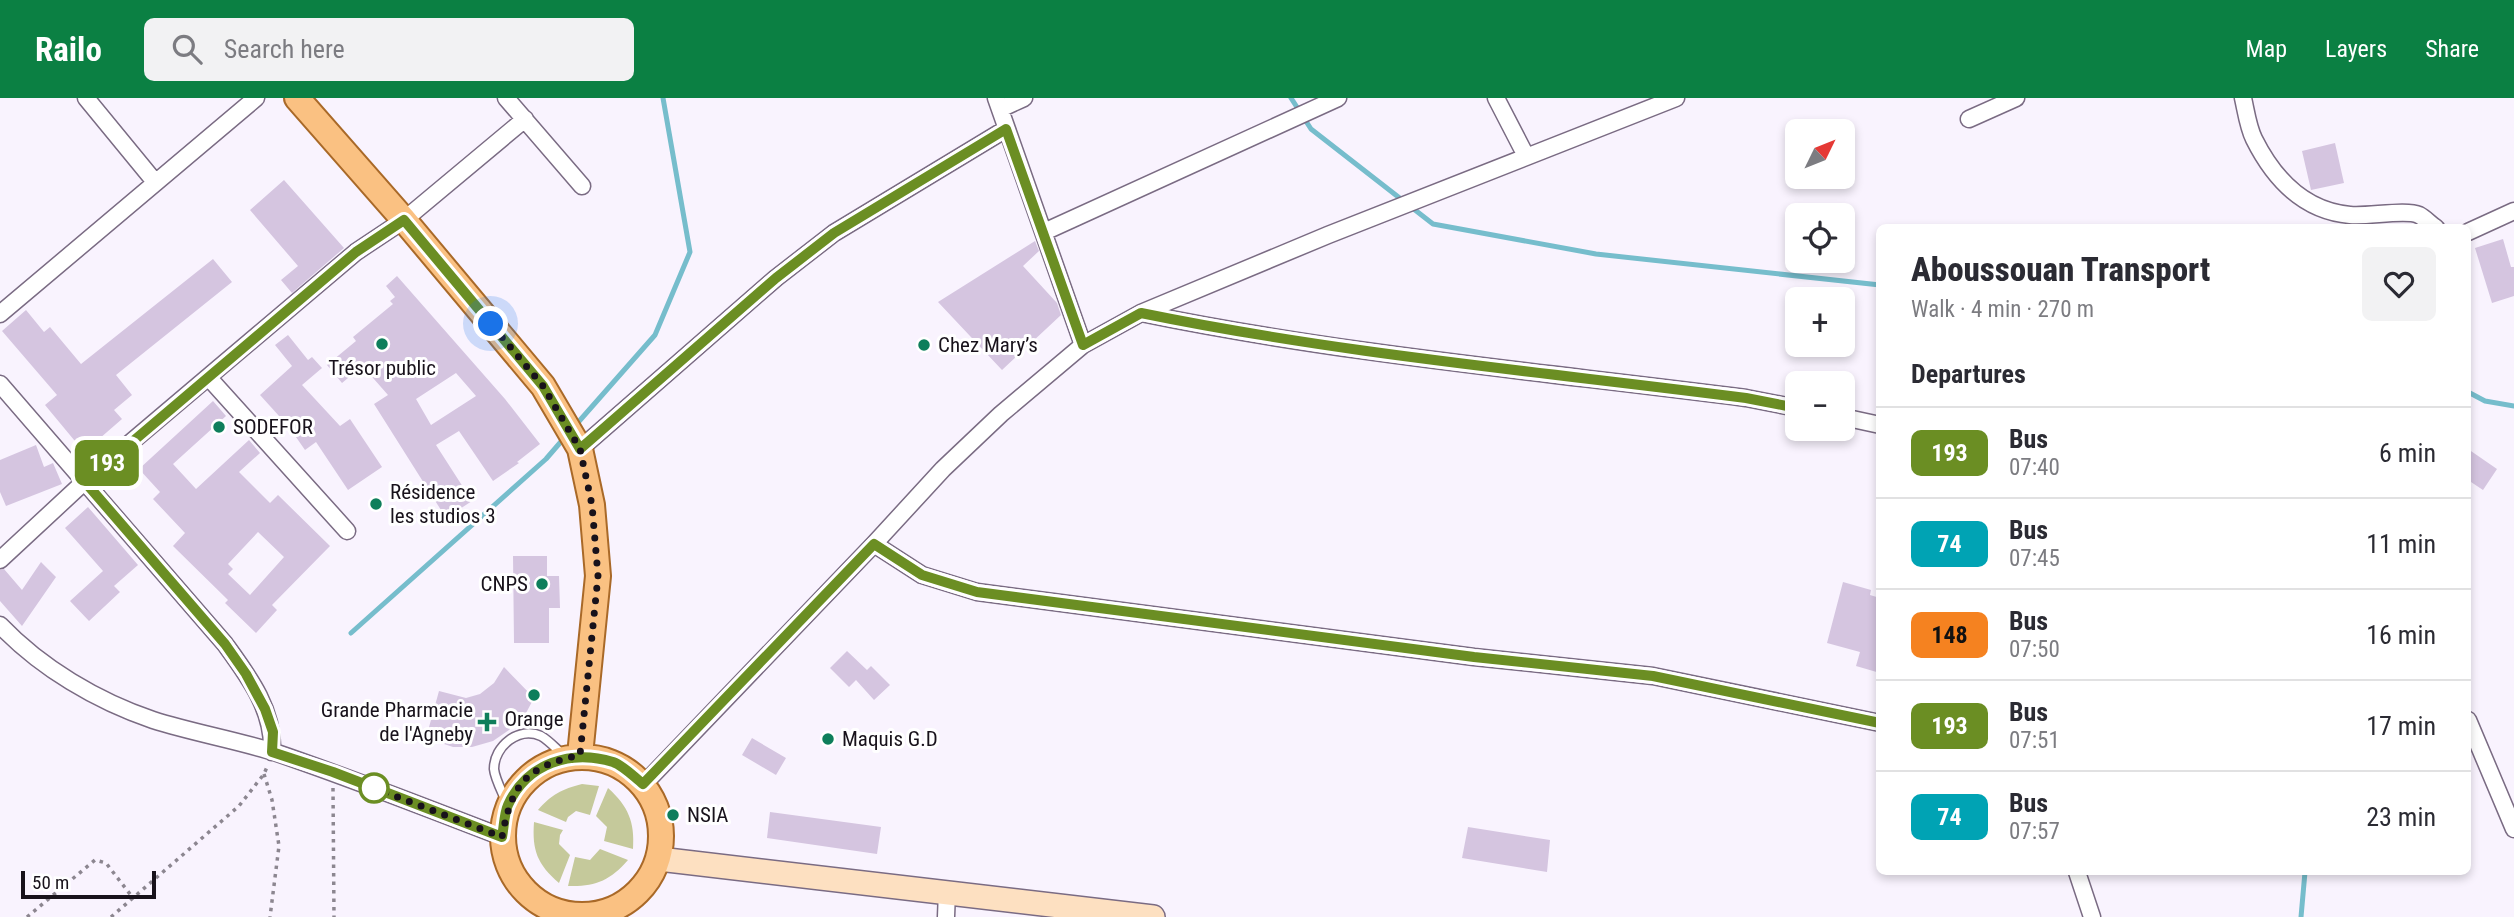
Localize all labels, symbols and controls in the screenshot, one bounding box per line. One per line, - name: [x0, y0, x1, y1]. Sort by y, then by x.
- search box: [144, 18, 634, 81]
- text: Railo: [35, 30, 102, 69]
- icon: search: [168, 30, 206, 68]
- text: Search here: [224, 34, 345, 64]
- text: Map: [2246, 35, 2287, 63]
- text: Layers: [2325, 35, 2387, 63]
- text: Share: [2425, 35, 2479, 63]
- north arrow: [1785, 119, 1855, 189]
- map controls: [1785, 119, 1855, 441]
- button: locate: [1785, 203, 1855, 273]
- button: heart: [2362, 247, 2436, 321]
- text: Aboussouan Transport: [1911, 250, 2210, 289]
- button: +: [1785, 287, 1855, 357]
- text: Walk · 4 min · 270 m: [1911, 296, 2094, 323]
- your location: [473, 306, 508, 341]
- place label: Chez Mary’s: [938, 333, 1038, 357]
- marker: Trésor public: [374, 336, 390, 352]
- marker: Chez Mary’s: [916, 337, 932, 353]
- place label: Trésor public: [328, 356, 436, 380]
- text: Departures: [1911, 359, 2026, 389]
- button: −: [1785, 371, 1855, 441]
- place label: SODEFOR: [233, 415, 313, 439]
- marker: SODEFOR: [211, 419, 227, 435]
- text: Bus: [2009, 424, 2048, 454]
- text: 6 min: [2379, 438, 2436, 468]
- text: 193: [1931, 439, 1968, 467]
- line badge: 193: [67, 440, 147, 486]
- text: 193: [89, 449, 125, 477]
- text: 07:40: [2009, 454, 2060, 481]
- place label: Résidence les studios 3: [390, 480, 496, 528]
- marker: Résidence les studios 3: [368, 496, 384, 512]
- text: Bus: [2009, 515, 2048, 545]
- text: 11 min: [2366, 529, 2436, 559]
- text: 74: [1937, 530, 1962, 558]
- text: 07:45: [2009, 545, 2060, 572]
- place label: CNPS: [481, 572, 528, 596]
- marker: CNPS: [534, 576, 550, 592]
- text: Bus: [2009, 606, 2048, 636]
- text: 16 min: [2366, 620, 2436, 650]
- text: 148: [1931, 621, 1968, 649]
- text: 07:50: [2009, 636, 2060, 663]
- marker: Orange: [526, 687, 542, 703]
- text: Bus: [2009, 697, 2048, 727]
- place label: Grande Pharmacie de l'Agneby: [321, 698, 473, 746]
- place label: Orange: [504, 707, 564, 731]
- text: 17 min: [2366, 711, 2436, 741]
- text: 193: [1931, 712, 1968, 740]
- marker: Grande Pharmacie de l'Agneby: [479, 714, 495, 730]
- place label: Maquis G.D: [842, 727, 938, 751]
- text: 07:51: [2009, 727, 2060, 754]
- marker: Maquis G.D: [820, 731, 836, 747]
- unlabelled marker: [359, 773, 389, 803]
- text: Bus: [2009, 788, 2048, 818]
- text: 23 min: [2366, 802, 2436, 832]
- place label: NSIA: [687, 803, 728, 827]
- text: 74: [1937, 803, 1962, 831]
- marker: NSIA: [665, 807, 681, 823]
- text: 07:57: [2009, 818, 2060, 845]
- scale bar: [21, 868, 156, 900]
- text: 50 m: [32, 871, 69, 894]

